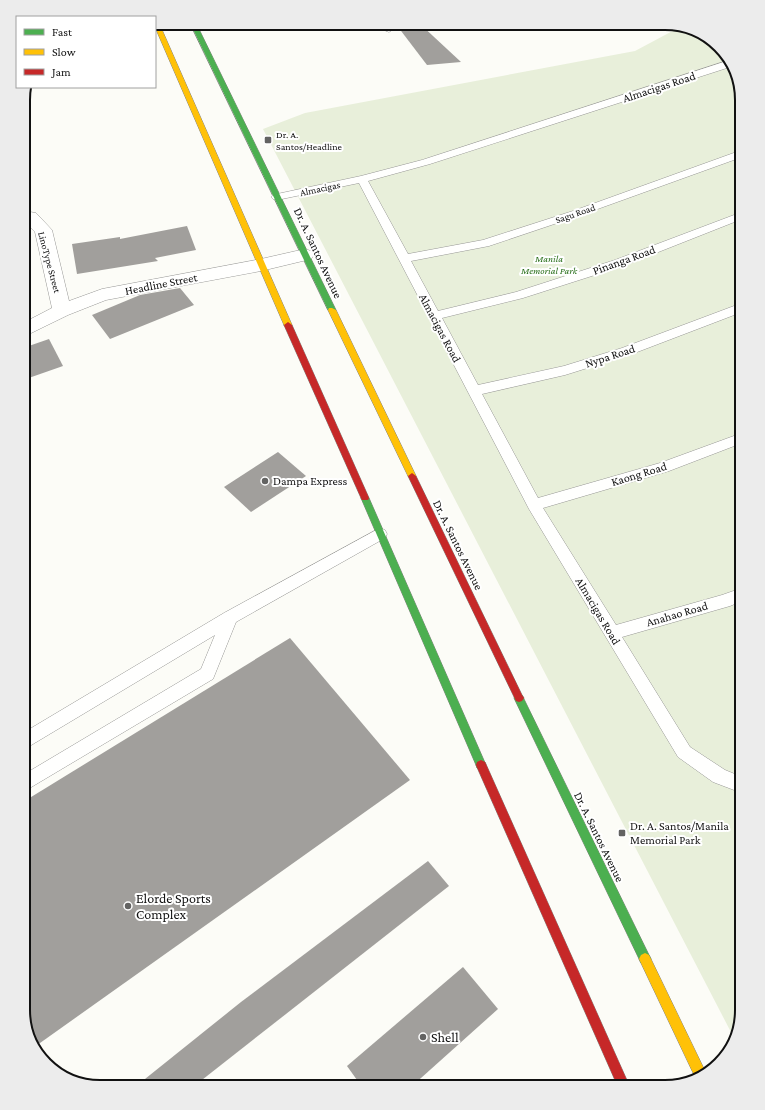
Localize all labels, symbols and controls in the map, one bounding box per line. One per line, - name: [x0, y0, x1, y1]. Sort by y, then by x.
- legend: [16, 16, 156, 88]
- text: Fast: [52, 25, 73, 39]
- text: Slow: [52, 45, 76, 59]
- text: Jam: [51, 65, 71, 79]
- street label: Almacigas Road: [621, 68, 698, 105]
- place label: Dr. A. Santos/Headline: [276, 129, 343, 152]
- marker: Dr. A. Santos/Headline: [263, 135, 273, 145]
- street label: Almacigas: [299, 179, 341, 198]
- street label: Sagu Road: [554, 201, 597, 225]
- street label: Dr. A. Santos Avenue: [291, 205, 345, 301]
- street label: LinoType Street: [36, 230, 63, 295]
- street label: Pinanga Road: [591, 242, 658, 278]
- park label: Manila Memorial Park: [520, 253, 578, 276]
- street label: Headline Street: [124, 270, 199, 298]
- street label: Almacigas Road: [416, 291, 464, 365]
- street label: Nypa Road: [583, 341, 637, 371]
- street label: Kaong Road: [610, 459, 669, 489]
- place label: Dampa Express: [273, 474, 348, 488]
- marker: Dampa Express: [260, 476, 270, 486]
- street label: Dr. A. Santos Avenue: [430, 498, 486, 592]
- street label: Almacigas Road: [572, 575, 624, 648]
- street label: Anahao Road: [645, 598, 710, 629]
- street label: Dr. A. Santos Avenue: [571, 790, 627, 884]
- place label: Dr. A. Santos/Manila Memorial Park: [630, 819, 729, 847]
- marker: Dr. A. Santos/Manila Memorial Park: [617, 828, 627, 838]
- place label: Elorde Sports Complex: [136, 890, 211, 922]
- marker: Elorde Sports Complex: [123, 901, 133, 911]
- place label: Shell: [431, 1029, 459, 1045]
- marker: Shell: [418, 1032, 428, 1042]

